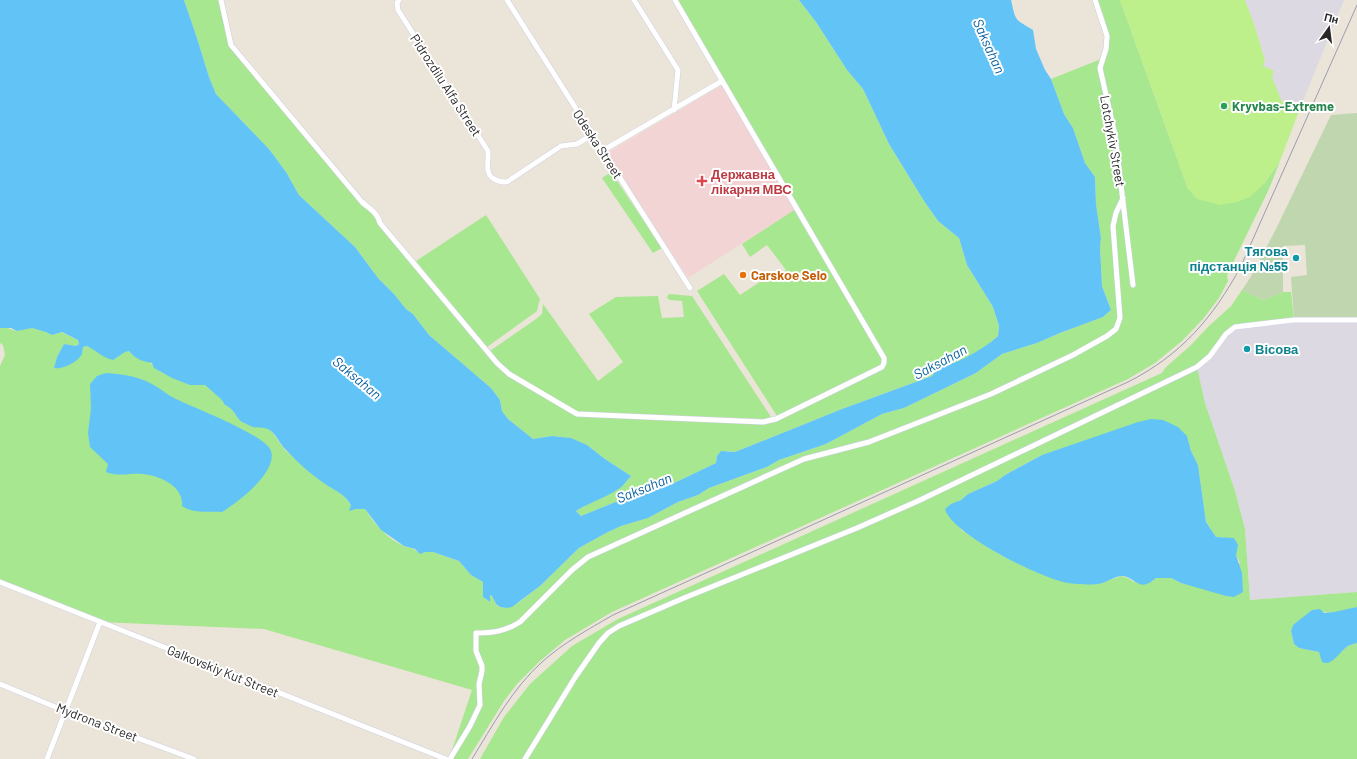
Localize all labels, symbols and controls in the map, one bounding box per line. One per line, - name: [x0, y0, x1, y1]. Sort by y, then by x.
- north arrow: [1309, 8, 1349, 48]
- text: Пн: [1323, 10, 1340, 26]
- water label: Saksahan: [970, 16, 1009, 76]
- street label: Pidrozdilu Alfa Street: [407, 31, 485, 139]
- street label: Lotchykiv Street: [1097, 94, 1129, 188]
- place label: Kryvbas-Extreme: [1232, 98, 1334, 114]
- marker: Kryvbas-Extreme: [1219, 101, 1229, 111]
- street label: Odeska Street: [570, 106, 626, 182]
- place label: Державна лікарня МВС: [711, 166, 792, 197]
- marker: Державна лікарня МВС: [696, 175, 708, 187]
- place label: Тягова підстанція №55: [1189, 243, 1289, 274]
- marker: Тягова підстанція №55: [1291, 253, 1301, 263]
- place label: Carskое Selo: [751, 267, 827, 283]
- marker: Carskое Selo: [738, 270, 748, 280]
- water label: Saksahan: [910, 340, 969, 383]
- place label: Вісова: [1255, 341, 1299, 357]
- marker: Вісова: [1242, 344, 1252, 354]
- water label: Saksahan: [330, 352, 385, 403]
- water label: Saksahan: [614, 469, 674, 506]
- street label: Galkovskiy Kut Street: [165, 641, 281, 701]
- street label: Mydrona Street: [54, 699, 140, 745]

